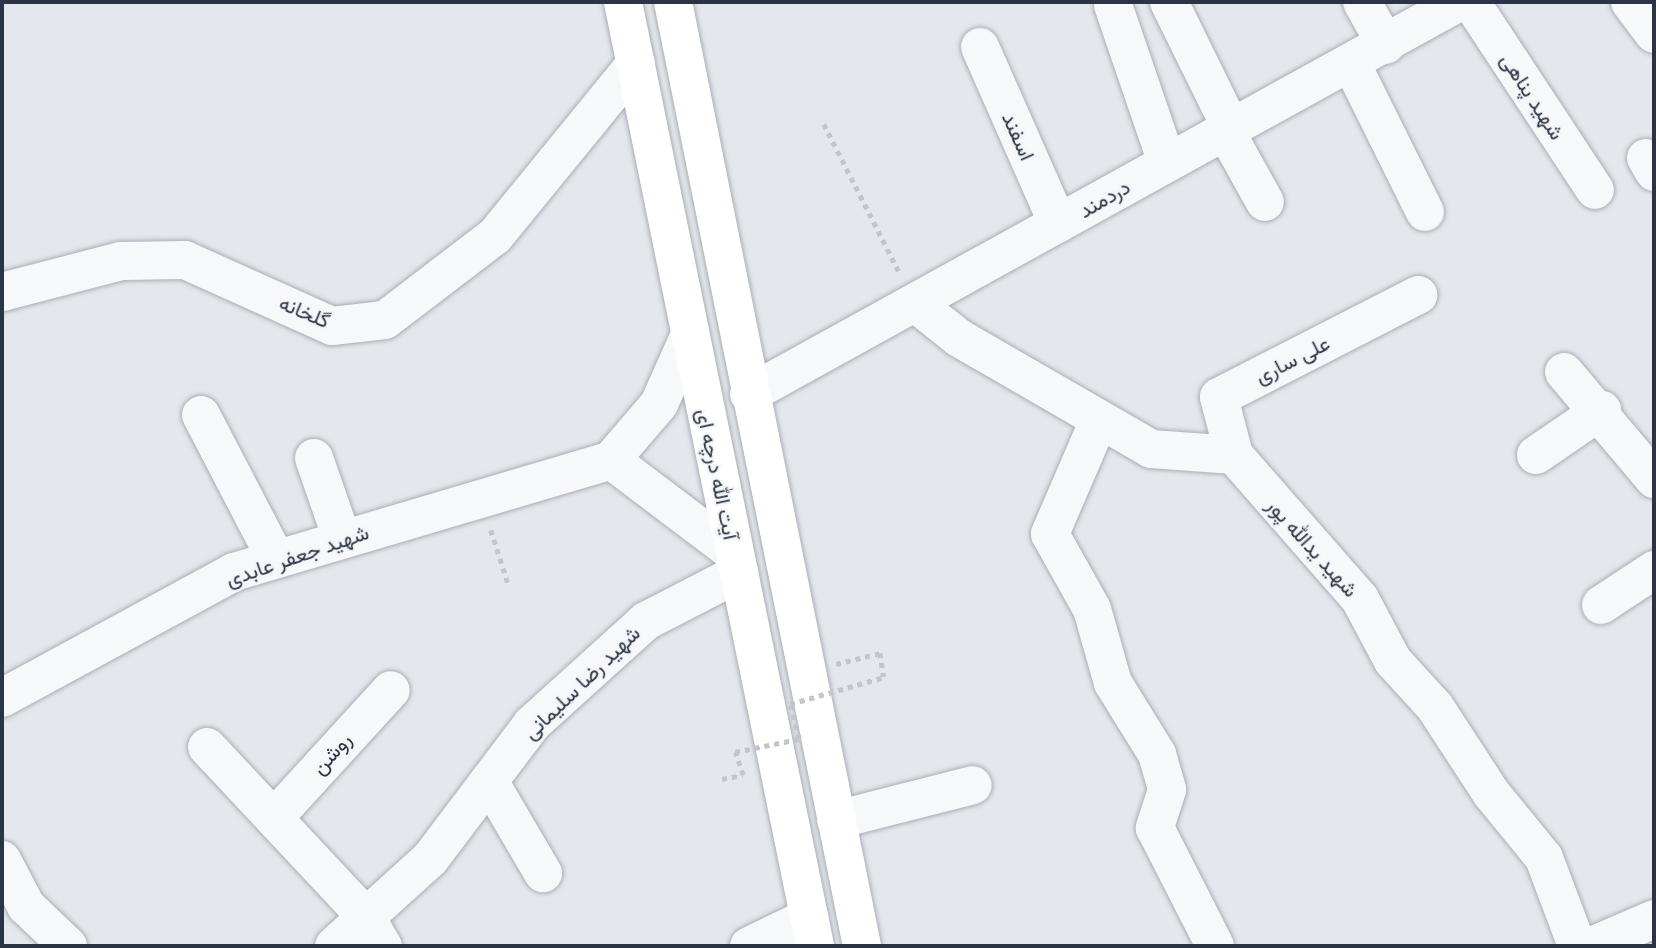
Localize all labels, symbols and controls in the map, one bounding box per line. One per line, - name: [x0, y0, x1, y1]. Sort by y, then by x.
- street label: شهید پناهی: [1496, 48, 1570, 144]
- street label: اسفند: [997, 108, 1041, 164]
- street label: دردمند: [1074, 173, 1134, 223]
- street label: گلخانه: [276, 289, 334, 333]
- street label: علی ساری: [1250, 329, 1334, 389]
- street label: آیت الله درچه ای: [692, 406, 744, 542]
- street label: شهید یدالله پور: [1262, 492, 1364, 602]
- street label: شهید جعفر عابدی: [222, 519, 372, 591]
- street label: شهید رضا سلیمانی: [517, 620, 645, 744]
- street label: روشن: [306, 727, 356, 779]

